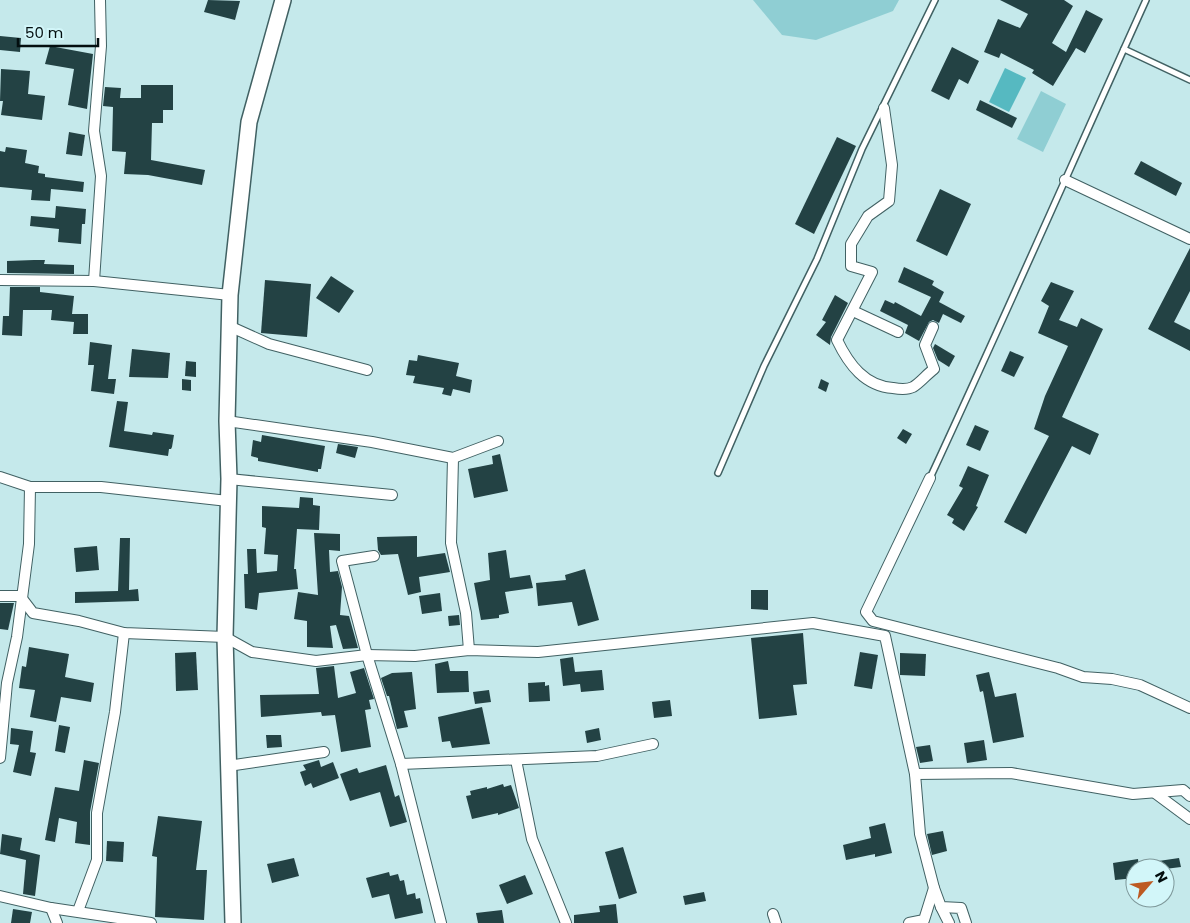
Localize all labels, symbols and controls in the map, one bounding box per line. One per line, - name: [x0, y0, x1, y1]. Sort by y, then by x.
- scale bar: [18, 15, 98, 47]
- text: 50 m: [25, 22, 63, 43]
- north arrow: [1125, 858, 1175, 908]
- text: N: [1150, 868, 1173, 886]

